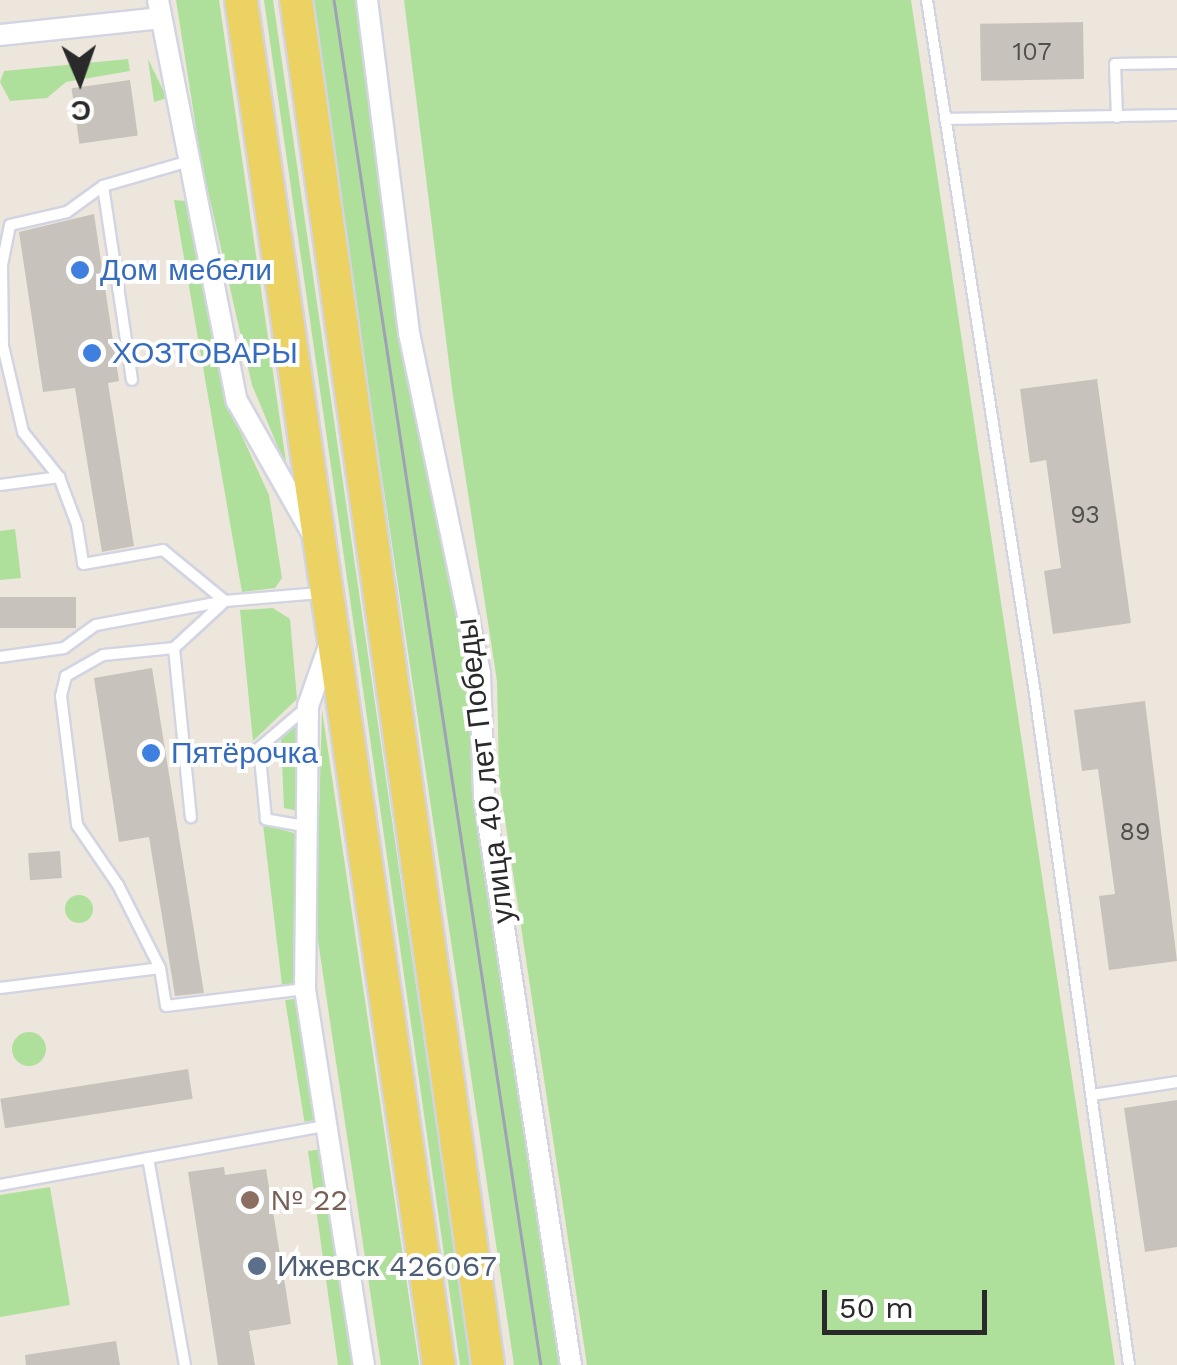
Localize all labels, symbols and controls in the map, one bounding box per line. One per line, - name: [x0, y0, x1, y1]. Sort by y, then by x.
- north arrow: [30, 30, 130, 130]
- house number: 107: [1013, 37, 1051, 67]
- text: С: [70, 94, 92, 127]
- place label: Дом мебели: [100, 252, 272, 288]
- marker: Дом мебели: [69, 259, 91, 281]
- place label: ХОЗТОВАРЫ: [112, 335, 298, 371]
- marker: ХОЗТОВАРЫ: [81, 342, 103, 364]
- house number: 93: [1070, 500, 1100, 530]
- street label: улица 40 лет Победы: [448, 616, 522, 926]
- place label: Пятёрочка: [171, 735, 318, 771]
- marker: Пятёрочка: [140, 742, 162, 764]
- house number: 89: [1120, 817, 1150, 847]
- place label: № 22: [270, 1182, 348, 1218]
- marker: № 22: [239, 1189, 261, 1211]
- place label: Ижевск 426067: [277, 1248, 497, 1284]
- marker: Ижевск 426067: [246, 1255, 268, 1277]
- scale bar: [827, 1270, 992, 1332]
- text: 50 m: [839, 1290, 914, 1325]

